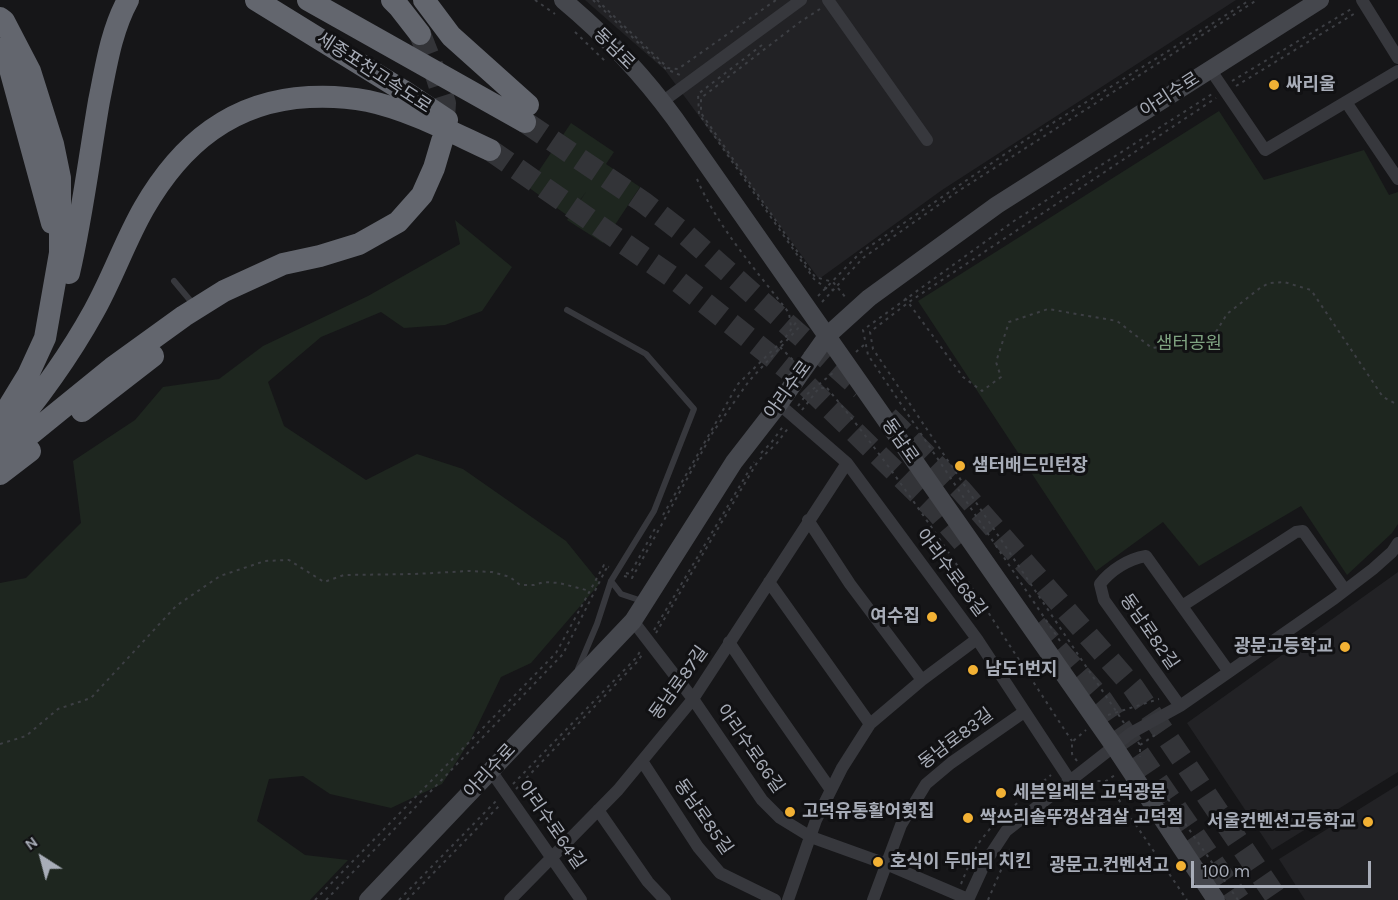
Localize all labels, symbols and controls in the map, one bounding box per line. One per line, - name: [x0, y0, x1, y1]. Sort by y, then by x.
- street label: 동남로: [589, 24, 639, 74]
- street label: 세종포천고속도로: [313, 28, 435, 118]
- street label: 아리수로: [1136, 68, 1204, 122]
- place label: 싸리울: [1286, 74, 1336, 96]
- marker: 싸리울: [1267, 78, 1281, 92]
- park label: 샘터공원: [1156, 333, 1222, 355]
- street label: 아리수로: [760, 357, 816, 423]
- street label: 동남로: [877, 414, 923, 468]
- place label: 샘터배드민턴장: [972, 455, 1088, 477]
- marker: 샘터배드민턴장: [953, 459, 967, 473]
- street label: 아리수로68길: [911, 525, 991, 621]
- street label: 동남로82길: [1115, 590, 1183, 674]
- place label: 여수집: [870, 606, 920, 628]
- marker: 여수집: [925, 610, 939, 624]
- place label: 광문고등학교: [1234, 636, 1333, 658]
- marker: 광문고등학교: [1338, 640, 1352, 654]
- street label: 동남로87길: [645, 642, 713, 724]
- place label: 남도1번지: [985, 659, 1058, 681]
- marker: 남도1번지: [966, 663, 980, 677]
- street label: 아리수로66길: [711, 700, 789, 798]
- street label: 동남로83길: [914, 704, 998, 774]
- street label: 아리수로: [460, 739, 520, 803]
- street label: 동남로85길: [669, 775, 737, 859]
- street label: 아리수로64길: [513, 777, 589, 873]
- place label: 세븐일레븐 고덕광문: [1013, 782, 1167, 804]
- marker: 세븐일레븐 고덕광문: [994, 786, 1008, 800]
- place label: 고덕유통활어횟집: [802, 801, 934, 823]
- marker: 고덕유통활어횟집: [783, 805, 797, 819]
- place label: 싹쓰리솥뚜껑삼겹살 고덕점: [980, 807, 1183, 829]
- marker: 싹쓰리솥뚜껑삼겹살 고덕점: [961, 811, 975, 825]
- place label: 서울컨벤션고등학교: [1207, 811, 1356, 833]
- marker: 서울컨벤션고등학교: [1361, 815, 1375, 829]
- north arrow: [12, 828, 72, 888]
- text: N: [21, 832, 41, 854]
- scale bar: [1194, 849, 1374, 887]
- place label: 호식이 두마리 치킨: [890, 851, 1032, 873]
- marker: 호식이 두마리 치킨: [871, 855, 885, 869]
- place label: 광문고.컨벤션고: [1049, 855, 1169, 877]
- marker: 광문고.컨벤션고: [1174, 859, 1188, 873]
- text: 100 m: [1202, 860, 1250, 882]

